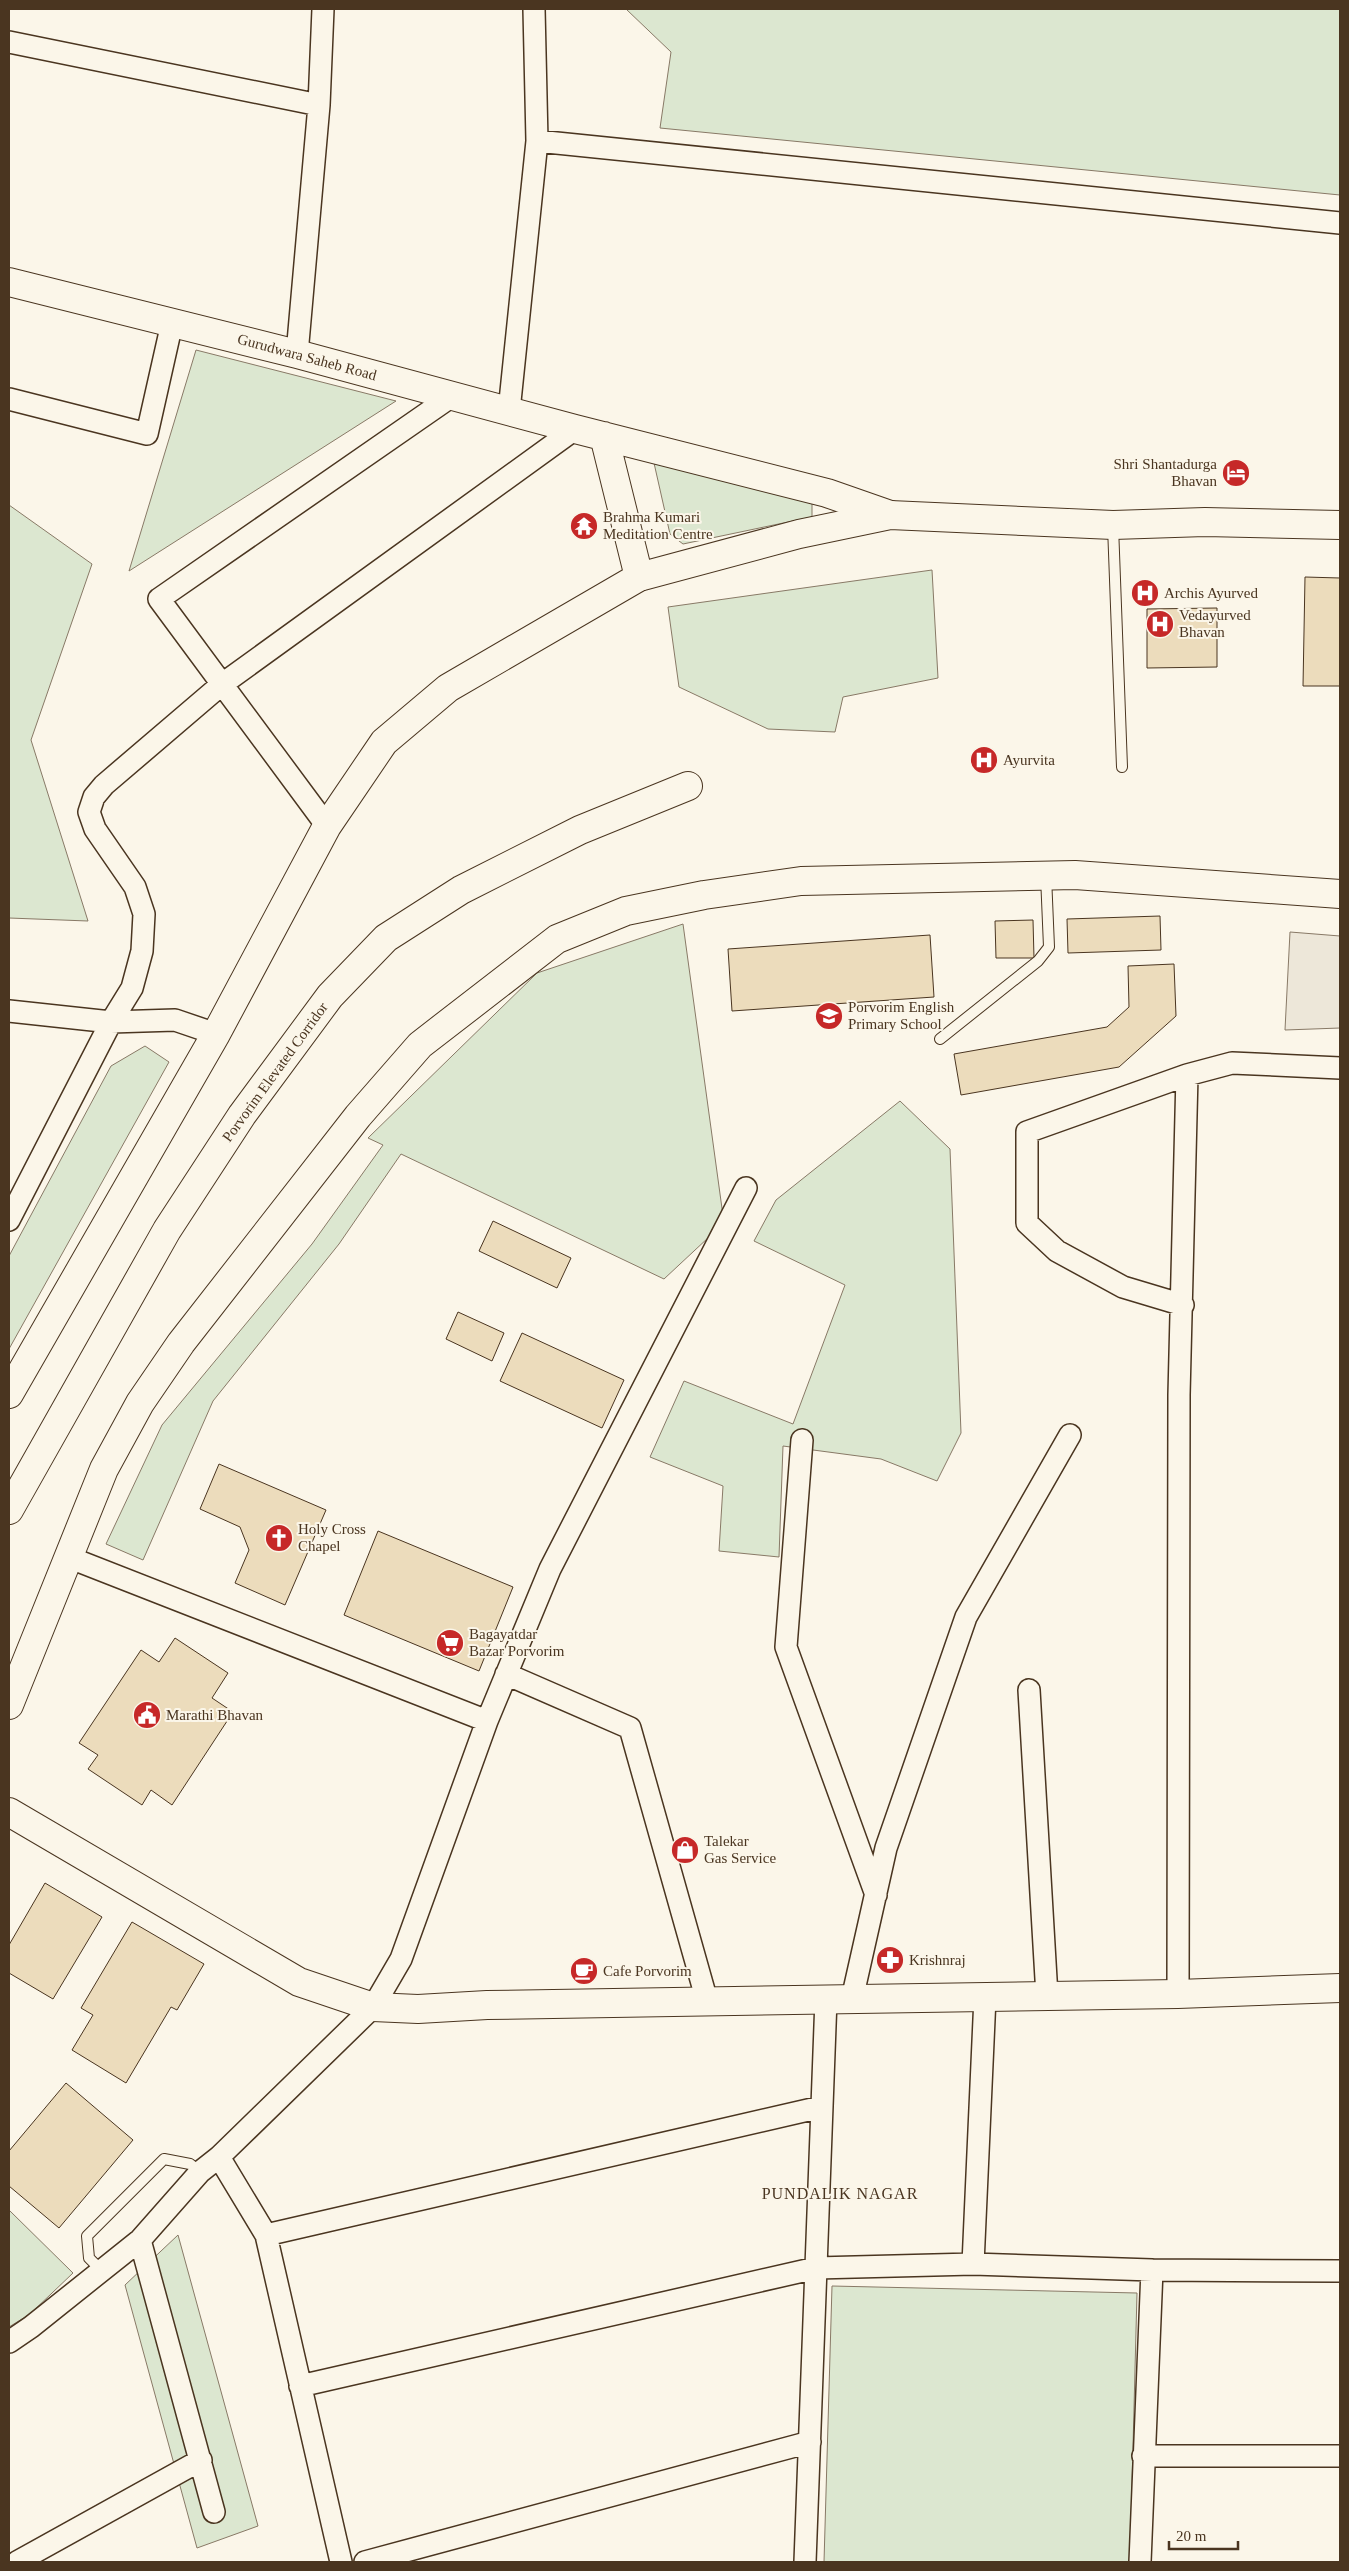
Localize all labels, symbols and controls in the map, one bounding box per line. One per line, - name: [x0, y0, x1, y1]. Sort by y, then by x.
- street label: Gurudwara Saheb Road: [236, 331, 379, 383]
- place label: Shri Shantadurga Bhavan: [1114, 456, 1217, 489]
- hotel icon: Shri Shantadurga Bhavan: [1221, 458, 1251, 488]
- place label: Brahma Kumari Meditation Centre: [603, 509, 713, 542]
- temple icon: Brahma Kumari Meditation Centre: [569, 511, 599, 541]
- hospital icon: Archis Ayurved: [1130, 578, 1160, 608]
- place label: Archis Ayurved: [1164, 585, 1259, 601]
- place label: Vedayurved Bhavan: [1179, 607, 1251, 640]
- hospital icon: Vedayurved Bhavan: [1145, 609, 1175, 639]
- hospital icon: Ayurvita: [969, 745, 999, 775]
- place label: Ayurvita: [1003, 752, 1055, 768]
- street label: Porvorim Elevated Corridor: [219, 999, 331, 1145]
- place label: Porvorim English Primary School: [848, 999, 955, 1032]
- school or university icon: Porvorim English Primary School: [814, 1001, 844, 1031]
- place label: Holy Cross Chapel: [298, 1521, 366, 1554]
- church icon: Holy Cross Chapel: [264, 1523, 294, 1553]
- place label: Bagayatdar Bazar Porvorim: [469, 1626, 565, 1659]
- supermarket icon: Bagayatdar Bazar Porvorim: [435, 1628, 465, 1658]
- public building icon: Marathi Bhavan: [132, 1700, 162, 1730]
- place label: Marathi Bhavan: [166, 1707, 264, 1723]
- place label: Talekar Gas Service: [704, 1833, 776, 1866]
- shop icon: Talekar Gas Service: [670, 1835, 700, 1865]
- pharmacy icon: Krishnraj: [875, 1945, 905, 1975]
- place label: Krishnraj: [909, 1952, 966, 1968]
- cafe icon: Cafe Porvorim: [569, 1956, 599, 1986]
- place label: Cafe Porvorim: [603, 1963, 692, 1979]
- district label: PUNDALIK NAGAR: [762, 2185, 918, 2202]
- scale bar: [1169, 2518, 1238, 2550]
- text: 20 m: [1176, 2528, 1207, 2544]

